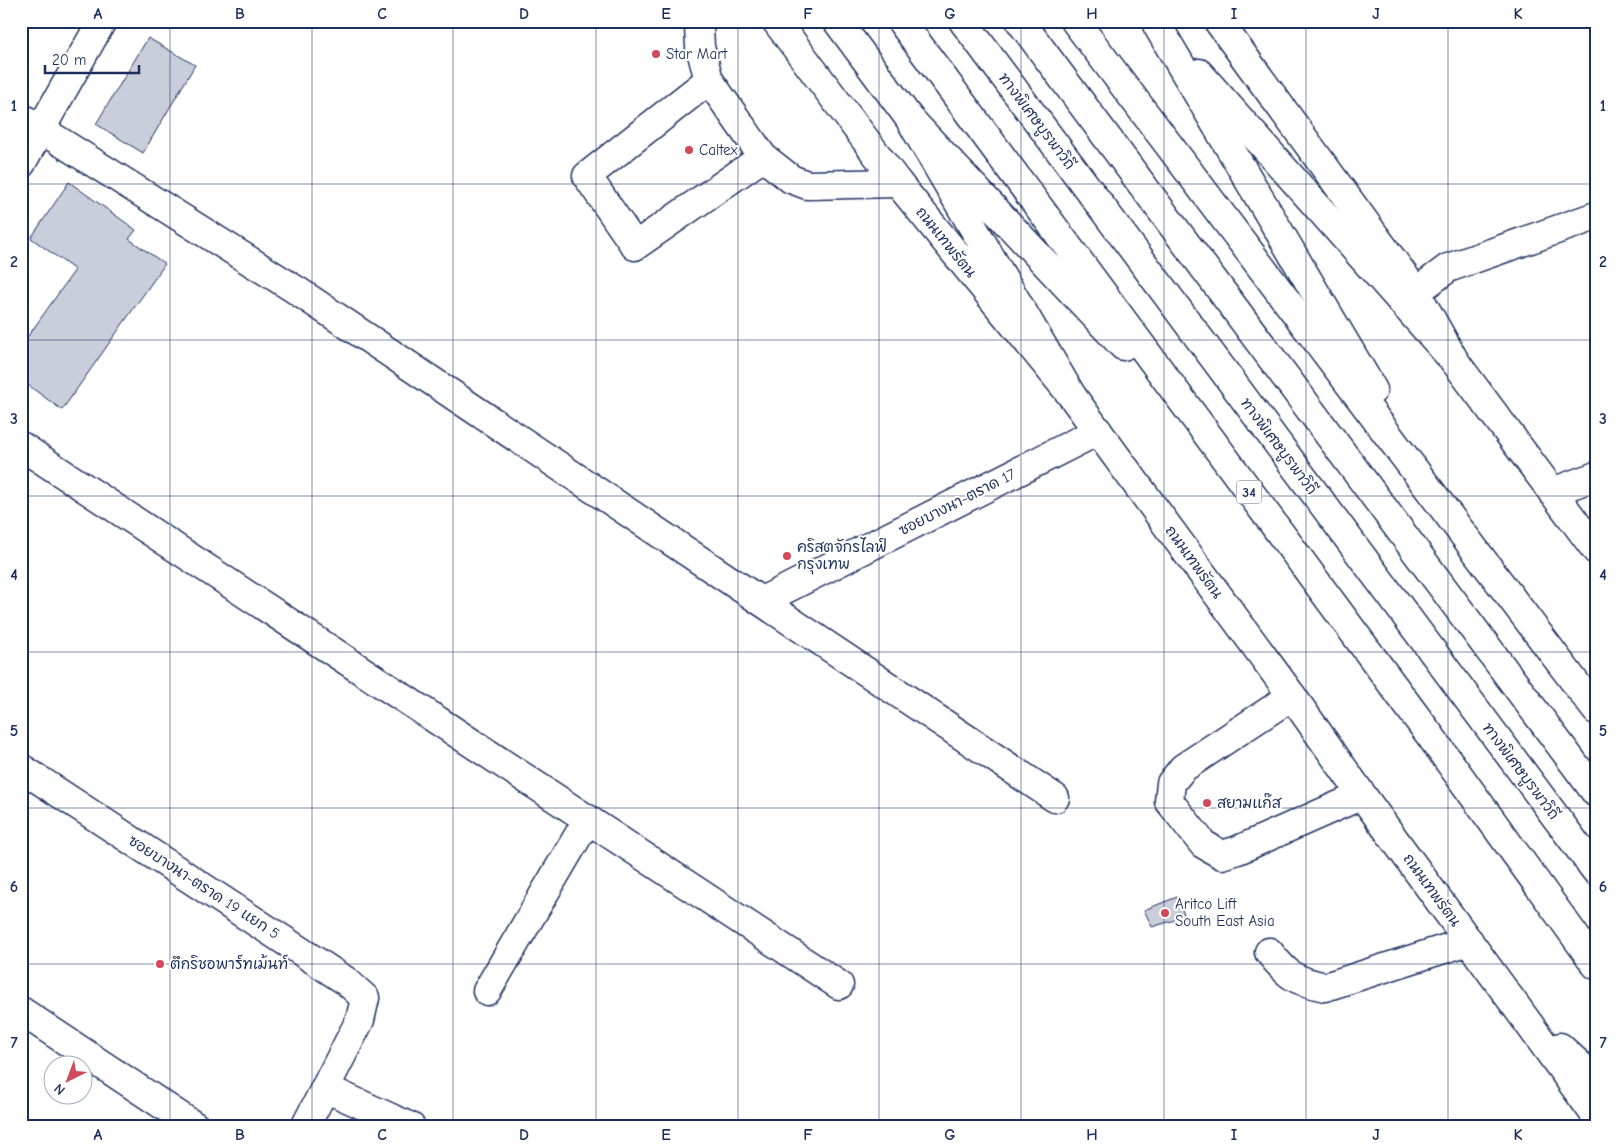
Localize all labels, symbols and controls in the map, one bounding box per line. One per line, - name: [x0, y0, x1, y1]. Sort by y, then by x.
- text: A: [94, 5, 103, 23]
- text: B: [235, 5, 245, 23]
- text: C: [377, 5, 387, 23]
- text: D: [519, 5, 529, 23]
- text: E: [661, 5, 671, 23]
- text: F: [803, 5, 813, 23]
- text: G: [944, 5, 956, 23]
- text: H: [1086, 5, 1098, 23]
- text: I: [1231, 5, 1237, 23]
- text: J: [1372, 5, 1380, 23]
- text: K: [1513, 5, 1523, 23]
- scale bar: [45, 42, 139, 74]
- place label: Star Mart: [666, 45, 728, 63]
- marker: Star Mart: [650, 48, 662, 60]
- text: 20 m: [52, 51, 86, 69]
- street label: ทางพิเศษบูรพาวิถี: [993, 69, 1079, 174]
- text: 1: [11, 97, 17, 115]
- text: 1: [1600, 97, 1606, 115]
- place label: Caltex: [699, 141, 739, 159]
- marker: Caltex: [683, 144, 695, 156]
- street label: ถนนเทพรัตน: [912, 203, 980, 281]
- text: 2: [10, 253, 18, 271]
- text: 2: [1599, 253, 1607, 271]
- street label: ทางพิเศษบูรพาวิถี: [1235, 394, 1321, 499]
- text: 3: [10, 410, 18, 428]
- text: 3: [1599, 410, 1607, 428]
- street label: ซอยบางนา-ตราด 17: [896, 465, 1018, 539]
- road number: 34: [1236, 481, 1262, 504]
- street label: ถนนเทพรัตน: [1162, 522, 1226, 602]
- place label: คริสตจักรไลฟ์ กรุงเทพ: [797, 537, 887, 575]
- marker: คริสตจักรไลฟ์ กรุงเทพ: [781, 550, 793, 562]
- text: 4: [10, 566, 18, 584]
- text: 4: [1599, 566, 1607, 584]
- street label: ทางพิเศษบูรพาวิถี: [1477, 719, 1563, 824]
- text: 5: [10, 722, 18, 740]
- text: 5: [1599, 722, 1607, 740]
- place label: สยามแก๊ส: [1217, 793, 1283, 812]
- marker: สยามแก๊ส: [1201, 797, 1213, 809]
- street label: ซอยบางนา-ตราด 19 แยก 5: [125, 831, 283, 943]
- street label: ถนนเทพรัตน: [1400, 850, 1464, 930]
- text: 6: [10, 878, 18, 896]
- text: 6: [1599, 878, 1607, 896]
- place label: Aritco Lift South East Asia: [1175, 895, 1275, 930]
- marker: Aritco Lift South East Asia: [1159, 907, 1171, 919]
- place label: ตึกริชอพาร์ทเม้นท์: [170, 954, 288, 973]
- marker: ตึกริชอพาร์ทเม้นท์: [154, 958, 166, 970]
- text: 7: [10, 1034, 18, 1052]
- text: 7: [1599, 1034, 1607, 1052]
- north arrow: [42, 1056, 92, 1106]
- text: N: [51, 1080, 69, 1099]
- text: A: [94, 1126, 103, 1144]
- text: B: [235, 1126, 245, 1144]
- text: C: [377, 1126, 387, 1144]
- text: D: [519, 1126, 529, 1144]
- text: E: [661, 1126, 671, 1144]
- text: F: [803, 1126, 813, 1144]
- text: G: [944, 1126, 956, 1144]
- text: H: [1086, 1126, 1098, 1144]
- text: I: [1231, 1126, 1237, 1144]
- text: J: [1372, 1126, 1380, 1144]
- text: K: [1513, 1126, 1523, 1144]

